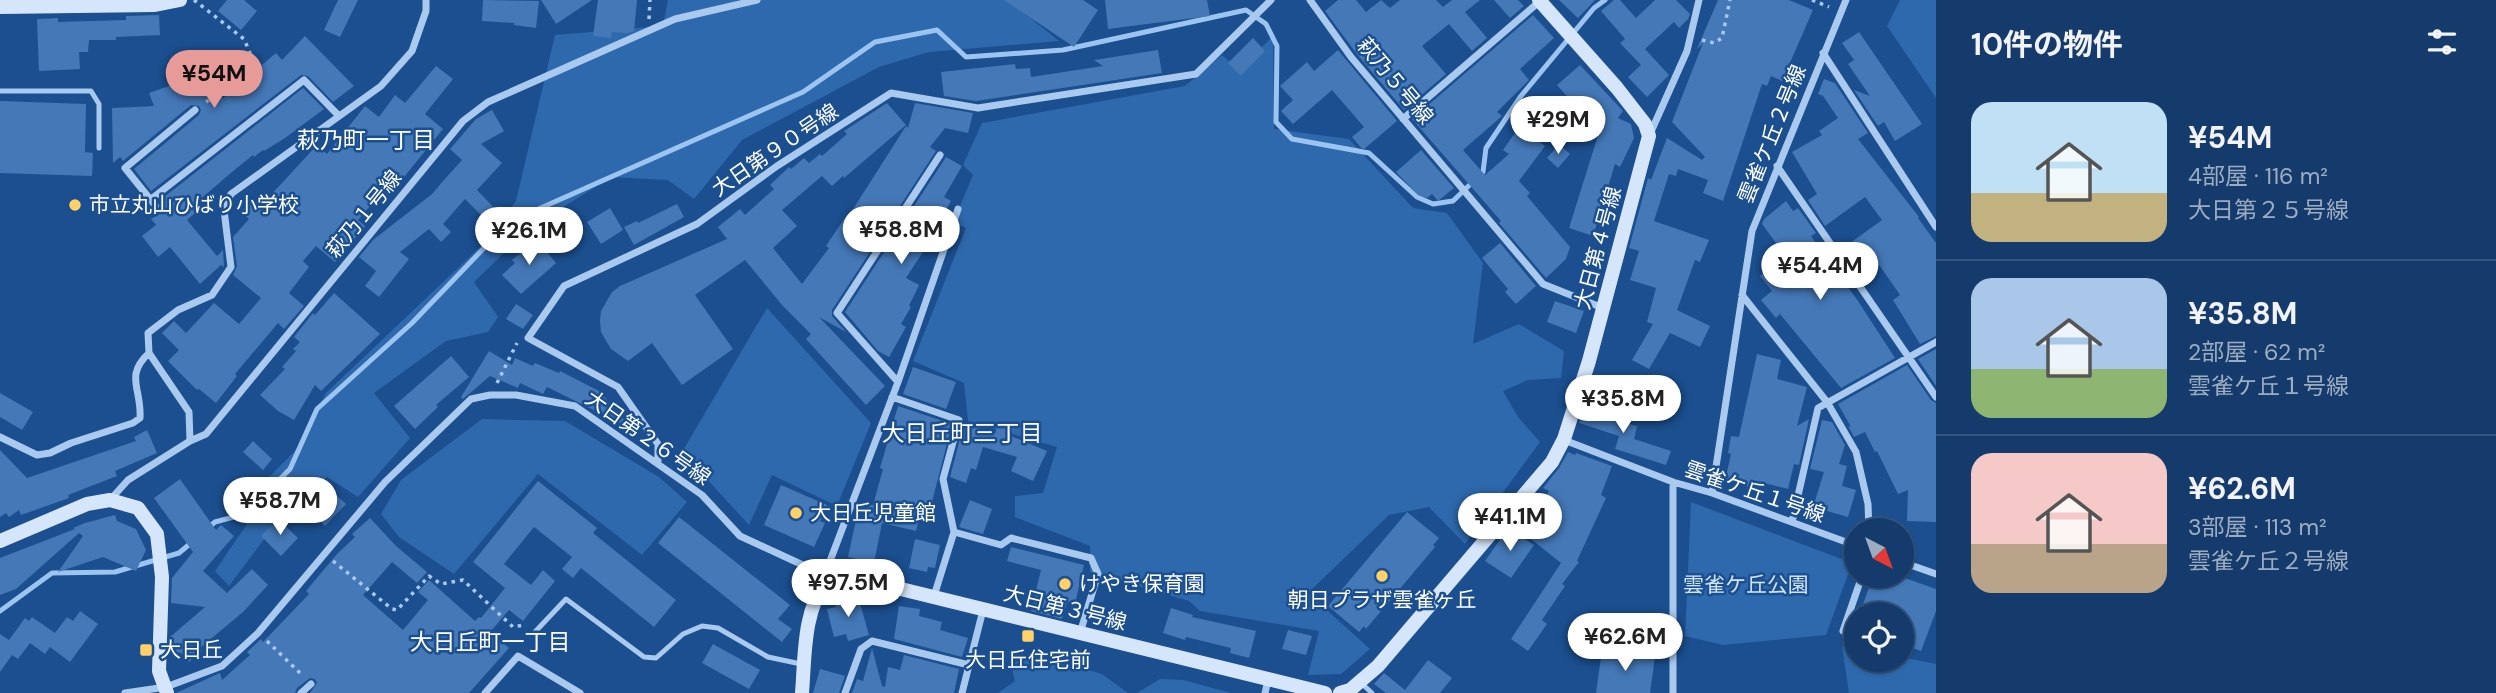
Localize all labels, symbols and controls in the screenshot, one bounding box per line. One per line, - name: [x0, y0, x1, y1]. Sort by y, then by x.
- icon: filters: [2423, 23, 2461, 61]
- text: 10件の物件: [1971, 25, 2123, 64]
- street label: 萩乃５号線: [1351, 32, 1439, 130]
- pin: ¥54M: [173, 50, 255, 110]
- text: ¥54M: [182, 58, 246, 88]
- street label: 雲雀ケ丘２号線: [1731, 61, 1813, 207]
- pin: ¥29M: [1517, 96, 1599, 156]
- street label: 大日第９０号線: [706, 97, 844, 203]
- text: ¥29M: [1526, 104, 1590, 134]
- text: ¥54M: [2188, 118, 2272, 157]
- district label: 萩乃町一丁目: [297, 125, 435, 155]
- icon: home: [2027, 130, 2111, 214]
- text: 4部屋 · 116 m²: [2188, 161, 2328, 191]
- street label: 萩乃１号線: [320, 164, 408, 264]
- street label: 大日第４号線: [1568, 184, 1628, 312]
- place label: 市立丸山ひばり小学校: [89, 191, 299, 219]
- text: 大日第２５号線: [2188, 195, 2349, 225]
- marker: 市立丸山ひばり小学校: [67, 197, 83, 213]
- pin: ¥58.8M: [844, 206, 958, 266]
- pin: ¥26.1M: [472, 208, 586, 267]
- text: ¥58.8M: [859, 214, 943, 244]
- text: ¥26.1M: [491, 215, 567, 245]
- pin: ¥54.4M: [1763, 243, 1877, 302]
- text: ¥54.4M: [1777, 250, 1863, 280]
- text: ¥35.8M: [2188, 294, 2297, 333]
- icon: home: [2027, 306, 2111, 390]
- text: 2部屋 · 62 m²: [2188, 337, 2325, 367]
- text: 雲雀ケ丘１号線: [2188, 371, 2349, 401]
- pin: ¥35.8M: [1566, 376, 1680, 435]
- text: ¥35.8M: [1581, 383, 1665, 413]
- street label: 大日第２６号線: [580, 384, 716, 492]
- district label: 大日丘町三丁目: [882, 418, 1043, 448]
- street label: 雲雀ケ丘１号線: [1681, 455, 1829, 529]
- text: ¥62.6M: [2188, 469, 2296, 508]
- pin: ¥58.7M: [223, 477, 337, 537]
- icon: home: [2027, 481, 2111, 565]
- text: ¥58.7M: [239, 485, 321, 515]
- pin: ¥41.1M: [1453, 494, 1567, 553]
- place label: 大日丘児童館: [810, 499, 936, 527]
- text: ¥41.1M: [1474, 501, 1546, 531]
- marker: 大日丘児童館: [788, 505, 804, 521]
- text: 3部屋 · 113 m²: [2188, 512, 2327, 542]
- north arrow: [1844, 518, 1914, 588]
- map controls: [1844, 518, 1914, 672]
- text: 雲雀ケ丘２号線: [2188, 546, 2349, 576]
- pin: ¥97.5M: [791, 560, 905, 619]
- text: ¥97.5M: [808, 567, 888, 597]
- marker: 朝日プラザ雲雀ヶ丘: [1374, 568, 1390, 584]
- place label: けやき保育園: [1079, 570, 1205, 598]
- park label: 雲雀ケ丘公園: [1683, 571, 1809, 599]
- marker: けやき保育園: [1057, 576, 1073, 592]
- street label: 大日第３号線: [1000, 579, 1130, 637]
- place label: 朝日プラザ雲雀ヶ丘: [1288, 586, 1477, 614]
- button: locate: [1844, 602, 1914, 672]
- pin: ¥62.6M: [1568, 614, 1682, 673]
- text: ¥62.6M: [1584, 621, 1666, 651]
- district label: 大日丘町一丁目: [410, 627, 571, 657]
- marker: 大日丘住宅前: [1020, 628, 1036, 644]
- place label: 大日丘: [160, 636, 223, 664]
- marker: 大日丘: [138, 642, 154, 658]
- place label: 大日丘住宅前: [965, 646, 1091, 674]

